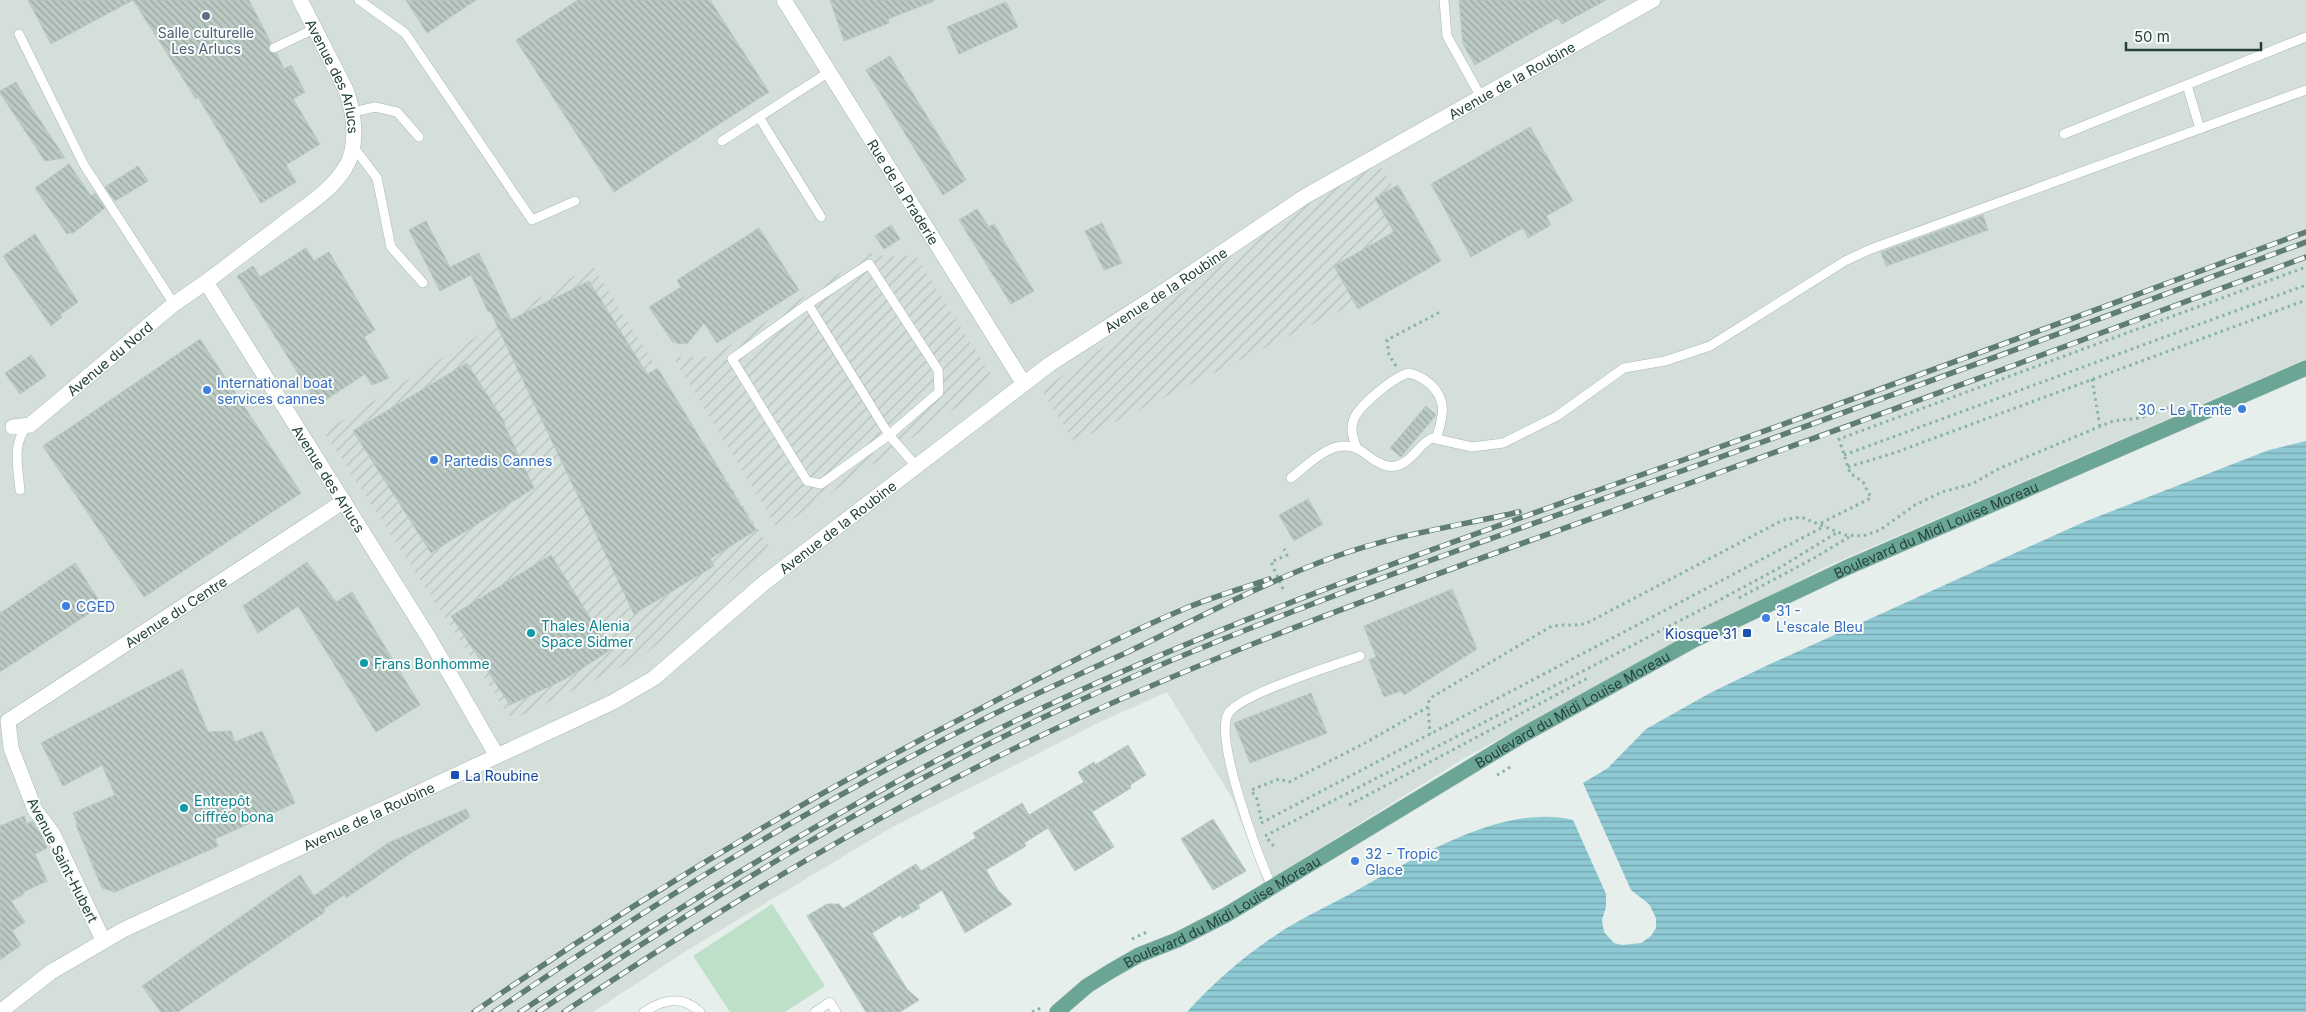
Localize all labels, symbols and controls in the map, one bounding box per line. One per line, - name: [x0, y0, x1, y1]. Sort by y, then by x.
- marker: Salle culturelle Les Arlucs: [200, 10, 212, 22]
- street label: Avenue des Arlucs: [303, 16, 362, 134]
- scale bar: [2126, 20, 2261, 52]
- place label: Salle culturelle Les Arlucs: [158, 24, 254, 57]
- text: 50 m: [2134, 27, 2170, 46]
- street label: Avenue de la Roubine: [1445, 37, 1578, 122]
- street label: Rue de la Praderie: [864, 136, 943, 248]
- street label: Avenue de la Roubine: [1101, 243, 1230, 336]
- street label: Avenue du Nord: [63, 317, 156, 399]
- place label: International boat services cannes: [217, 374, 333, 407]
- marker: International boat services cannes: [201, 384, 213, 396]
- place label: 30 - Le Trente: [2138, 401, 2232, 418]
- marker: 30 - Le Trente: [2236, 403, 2248, 415]
- street label: Avenue des Arlucs: [289, 422, 369, 535]
- place label: Partedis Cannes: [444, 452, 552, 469]
- marker: Partedis Cannes: [428, 454, 440, 466]
- street label: Avenue de la Roubine: [776, 477, 899, 577]
- street label: Boulevard du Midi Louise Moreau: [1831, 477, 2041, 581]
- street label: Avenue du Centre: [121, 572, 230, 651]
- place label: CGED: [76, 598, 115, 615]
- marker: CGED: [60, 600, 72, 612]
- place label: 31 - L'escale Bleu: [1776, 602, 1863, 635]
- marker: 31 - L'escale Bleu: [1760, 612, 1772, 624]
- place label: Thales Alenia Space Sidmer: [541, 617, 633, 650]
- place label: Kiosque 31: [1665, 625, 1737, 642]
- marker: Thales Alenia Space Sidmer: [525, 627, 537, 639]
- marker: Kiosque 31: [1741, 627, 1753, 639]
- street label: Boulevard du Midi Louise Moreau: [1472, 647, 1672, 771]
- place label: Frans Bonhomme: [374, 655, 490, 672]
- marker: Frans Bonhomme: [358, 657, 370, 669]
- place label: La Roubine: [465, 767, 539, 784]
- marker: La Roubine: [449, 769, 461, 781]
- street label: Avenue de la Roubine: [300, 778, 437, 854]
- place label: Entrepôt ciffréo bona: [194, 792, 274, 825]
- street label: Avenue Saint-Hubert: [24, 795, 102, 926]
- marker: Entrepôt ciffréo bona: [178, 802, 190, 814]
- place label: 32 - Tropic Glace: [1365, 845, 1438, 878]
- street label: Boulevard du Midi Louise Moreau: [1120, 851, 1323, 971]
- marker: 32 - Tropic Glace: [1349, 855, 1361, 867]

